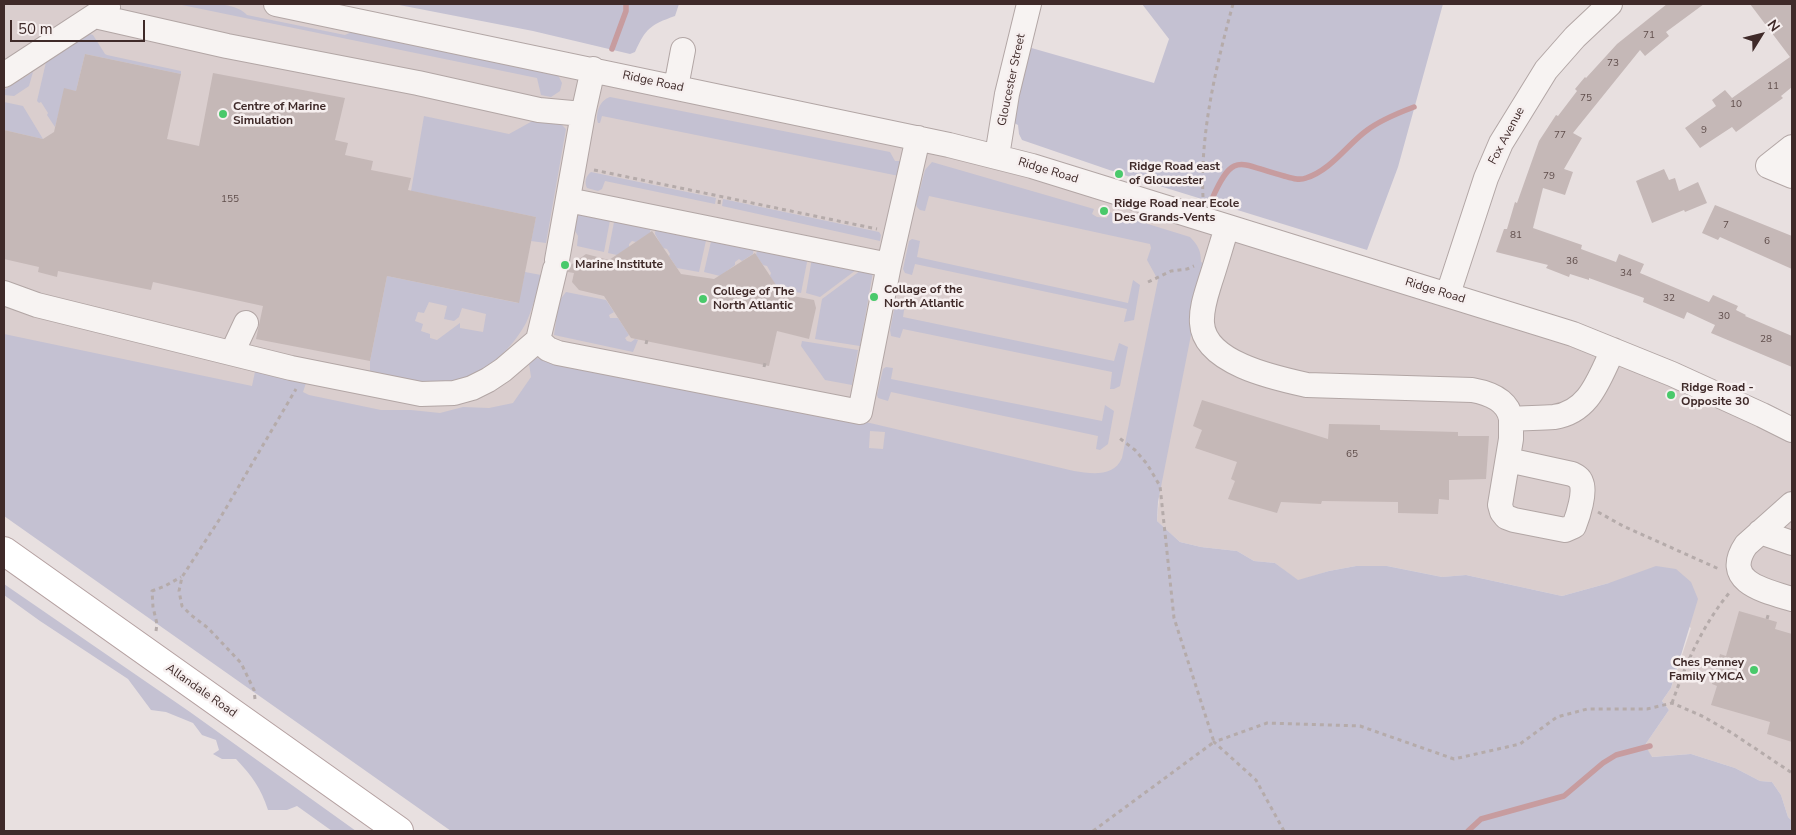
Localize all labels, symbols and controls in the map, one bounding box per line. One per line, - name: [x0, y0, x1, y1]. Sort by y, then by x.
- scale bar: [12, 10, 148, 42]
- north arrow: [1736, 10, 1786, 60]
- text: N: [1763, 16, 1784, 36]
- text: 50 m: [18, 19, 53, 39]
- house number: 71: [1643, 30, 1655, 42]
- street label: Gloucester Street: [995, 33, 1029, 127]
- house number: 73: [1607, 58, 1619, 70]
- street label: Ridge Road: [621, 68, 685, 96]
- house number: 11: [1767, 81, 1779, 93]
- house number: 75: [1580, 93, 1592, 105]
- house number: 10: [1730, 99, 1742, 111]
- place label: Centre of Marine Simulation: [233, 100, 326, 128]
- street label: Fox Avenue: [1486, 105, 1528, 167]
- marker: Centre of Marine Simulation: [217, 108, 229, 120]
- house number: 9: [1701, 125, 1707, 137]
- house number: 77: [1554, 130, 1566, 142]
- street label: Ridge Road: [1016, 155, 1080, 187]
- place label: Ridge Road east of Gloucester: [1129, 160, 1220, 188]
- marker: Ridge Road east of Gloucester: [1113, 168, 1125, 180]
- house number: 79: [1543, 171, 1555, 183]
- house number: 155: [221, 194, 239, 206]
- place label: Ridge Road near Ecole Des Grands-Vents: [1114, 197, 1239, 225]
- marker: Ridge Road near Ecole Des Grands-Vents: [1098, 205, 1110, 217]
- house number: 7: [1723, 220, 1729, 232]
- house number: 81: [1510, 230, 1522, 242]
- house number: 6: [1764, 236, 1770, 248]
- house number: 36: [1566, 256, 1578, 268]
- place label: Marine Institute: [575, 258, 663, 272]
- marker: Marine Institute: [559, 259, 571, 271]
- house number: 34: [1620, 268, 1632, 280]
- street label: Ridge Road: [1403, 275, 1467, 307]
- place label: Collage of the North Atlantic: [884, 283, 964, 311]
- place label: College of The North Atlantic: [713, 285, 794, 313]
- marker: Collage of the North Atlantic: [868, 291, 880, 303]
- marker: College of The North Atlantic: [697, 293, 709, 305]
- house number: 32: [1663, 293, 1675, 305]
- house number: 30: [1718, 311, 1730, 323]
- house number: 28: [1760, 334, 1772, 346]
- place label: Ridge Road - Opposite 30: [1681, 381, 1754, 409]
- marker: Ridge Road - Opposite 30: [1665, 389, 1677, 401]
- house number: 65: [1346, 449, 1358, 461]
- place label: Ches Penney Family YMCA: [1669, 656, 1744, 684]
- street label: Allandale Road: [163, 661, 239, 721]
- marker: Ches Penney Family YMCA: [1748, 664, 1760, 676]

